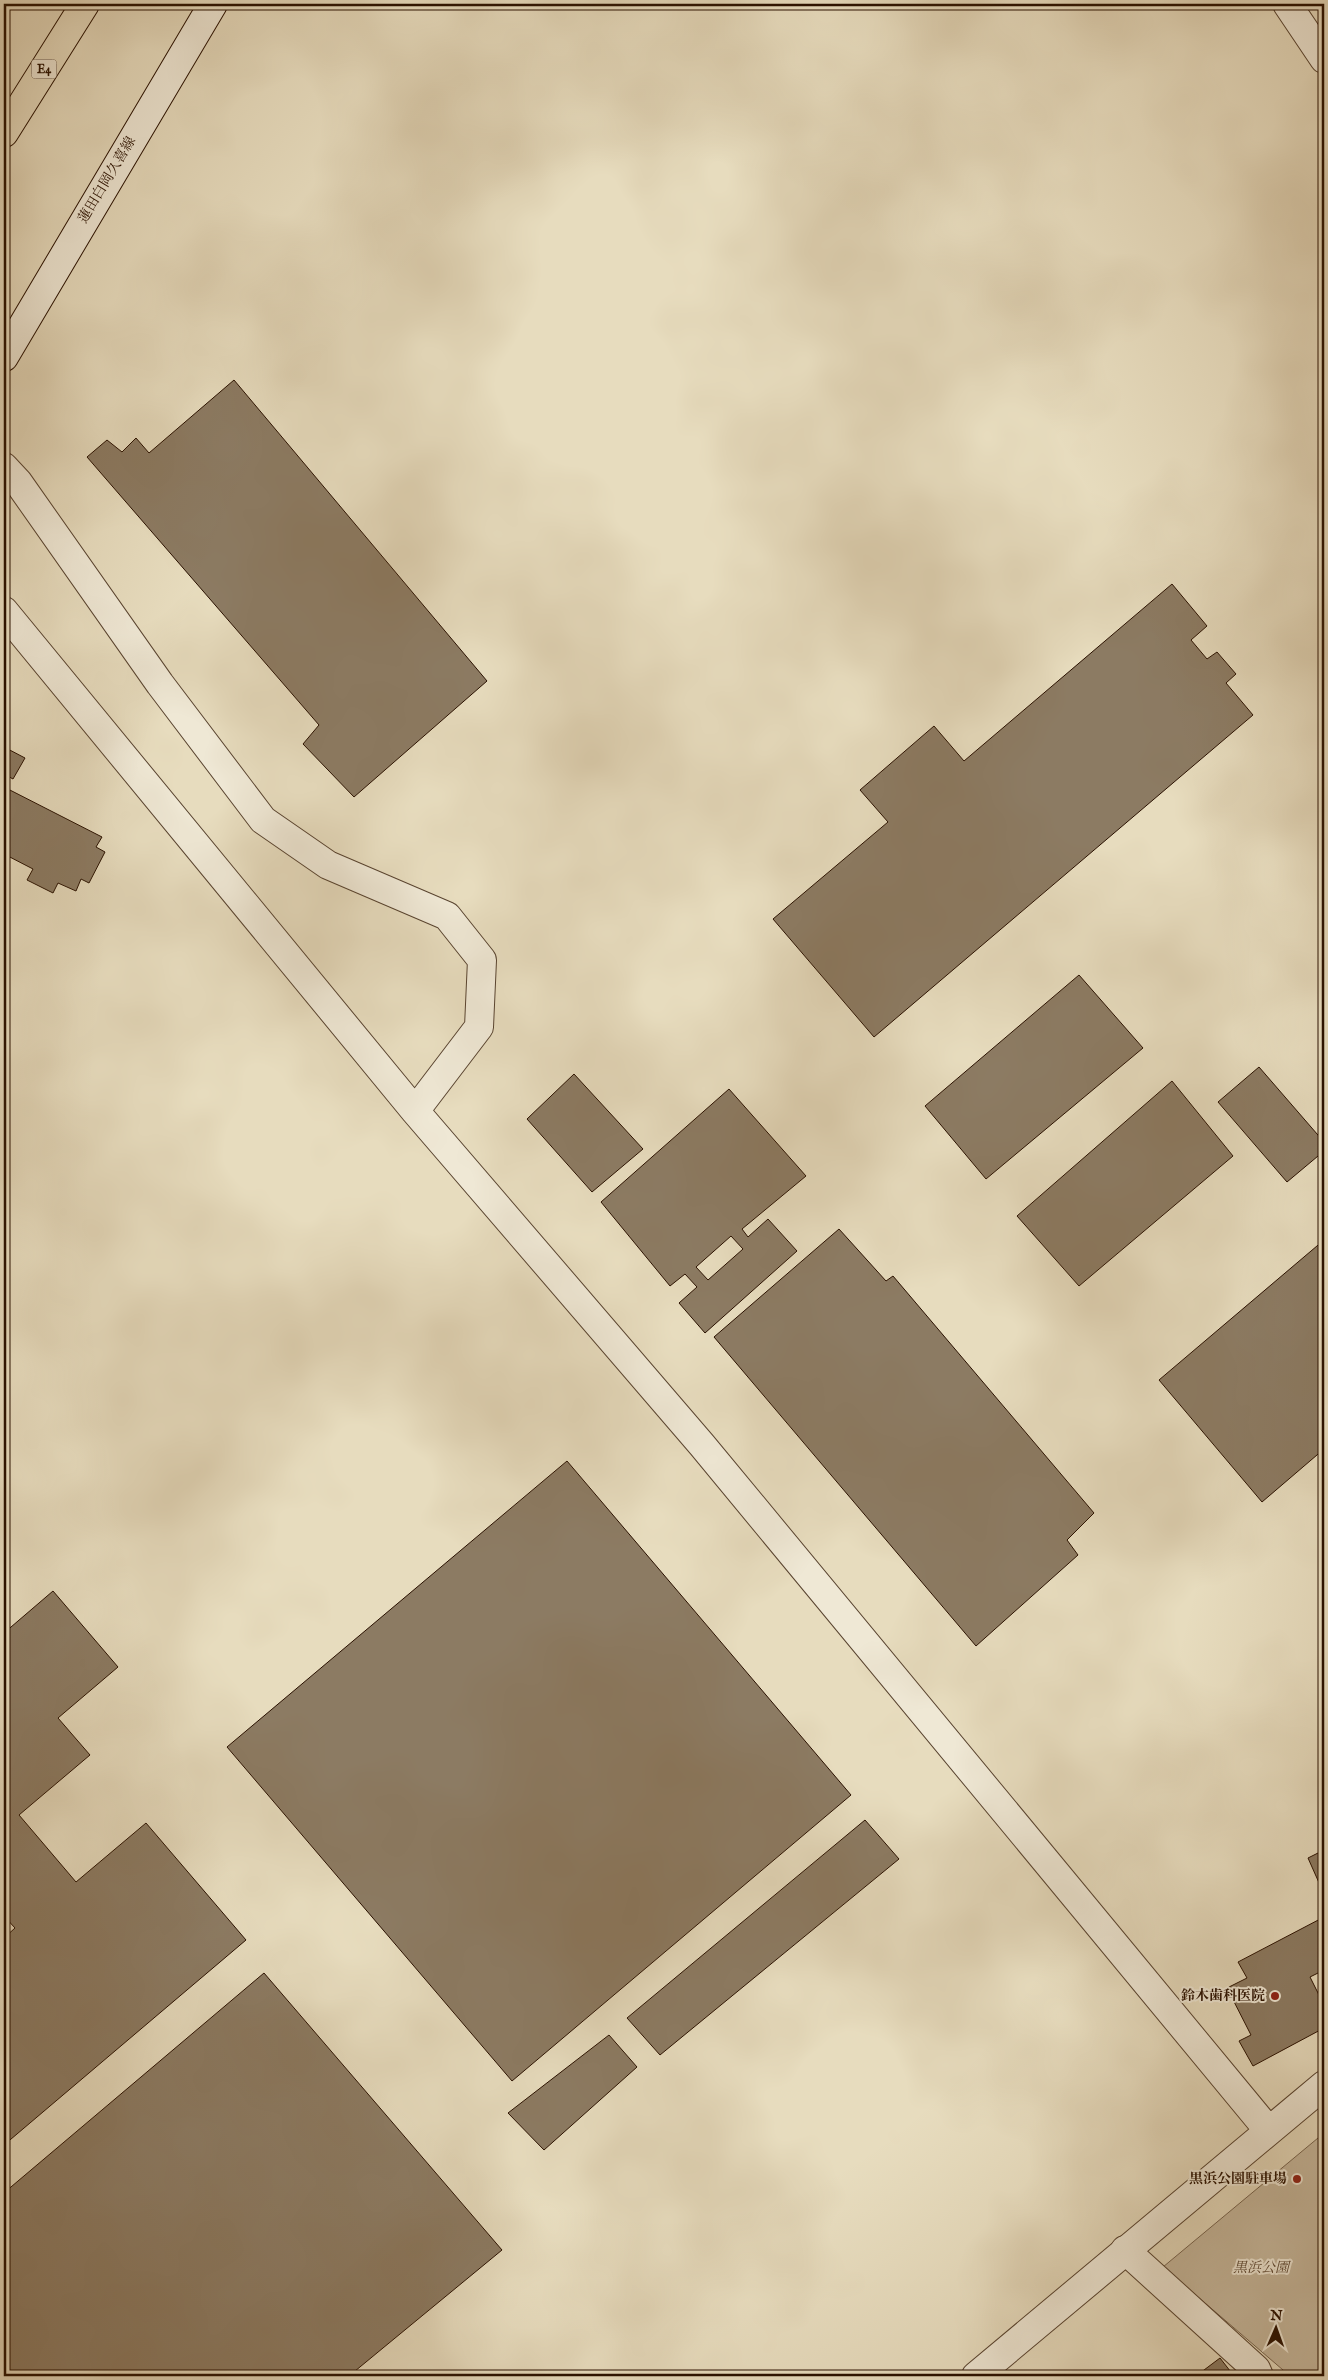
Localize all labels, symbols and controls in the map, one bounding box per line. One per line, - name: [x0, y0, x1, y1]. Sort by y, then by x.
- road number: E4: [32, 60, 56, 78]
- street label: 蓮田白岡久喜線: [74, 133, 140, 227]
- place label: 鈴木歯科医院: [1181, 1987, 1265, 2005]
- marker: 鈴木歯科医院: [1269, 1990, 1281, 2002]
- place label: 黒浜公園駐車場: [1189, 2170, 1287, 2188]
- marker: 黒浜公園駐車場: [1291, 2173, 1303, 2185]
- park label: 黒浜公園: [1233, 2259, 1291, 2277]
- north arrow: [1250, 2302, 1300, 2352]
- text: N: [1269, 2307, 1283, 2325]

